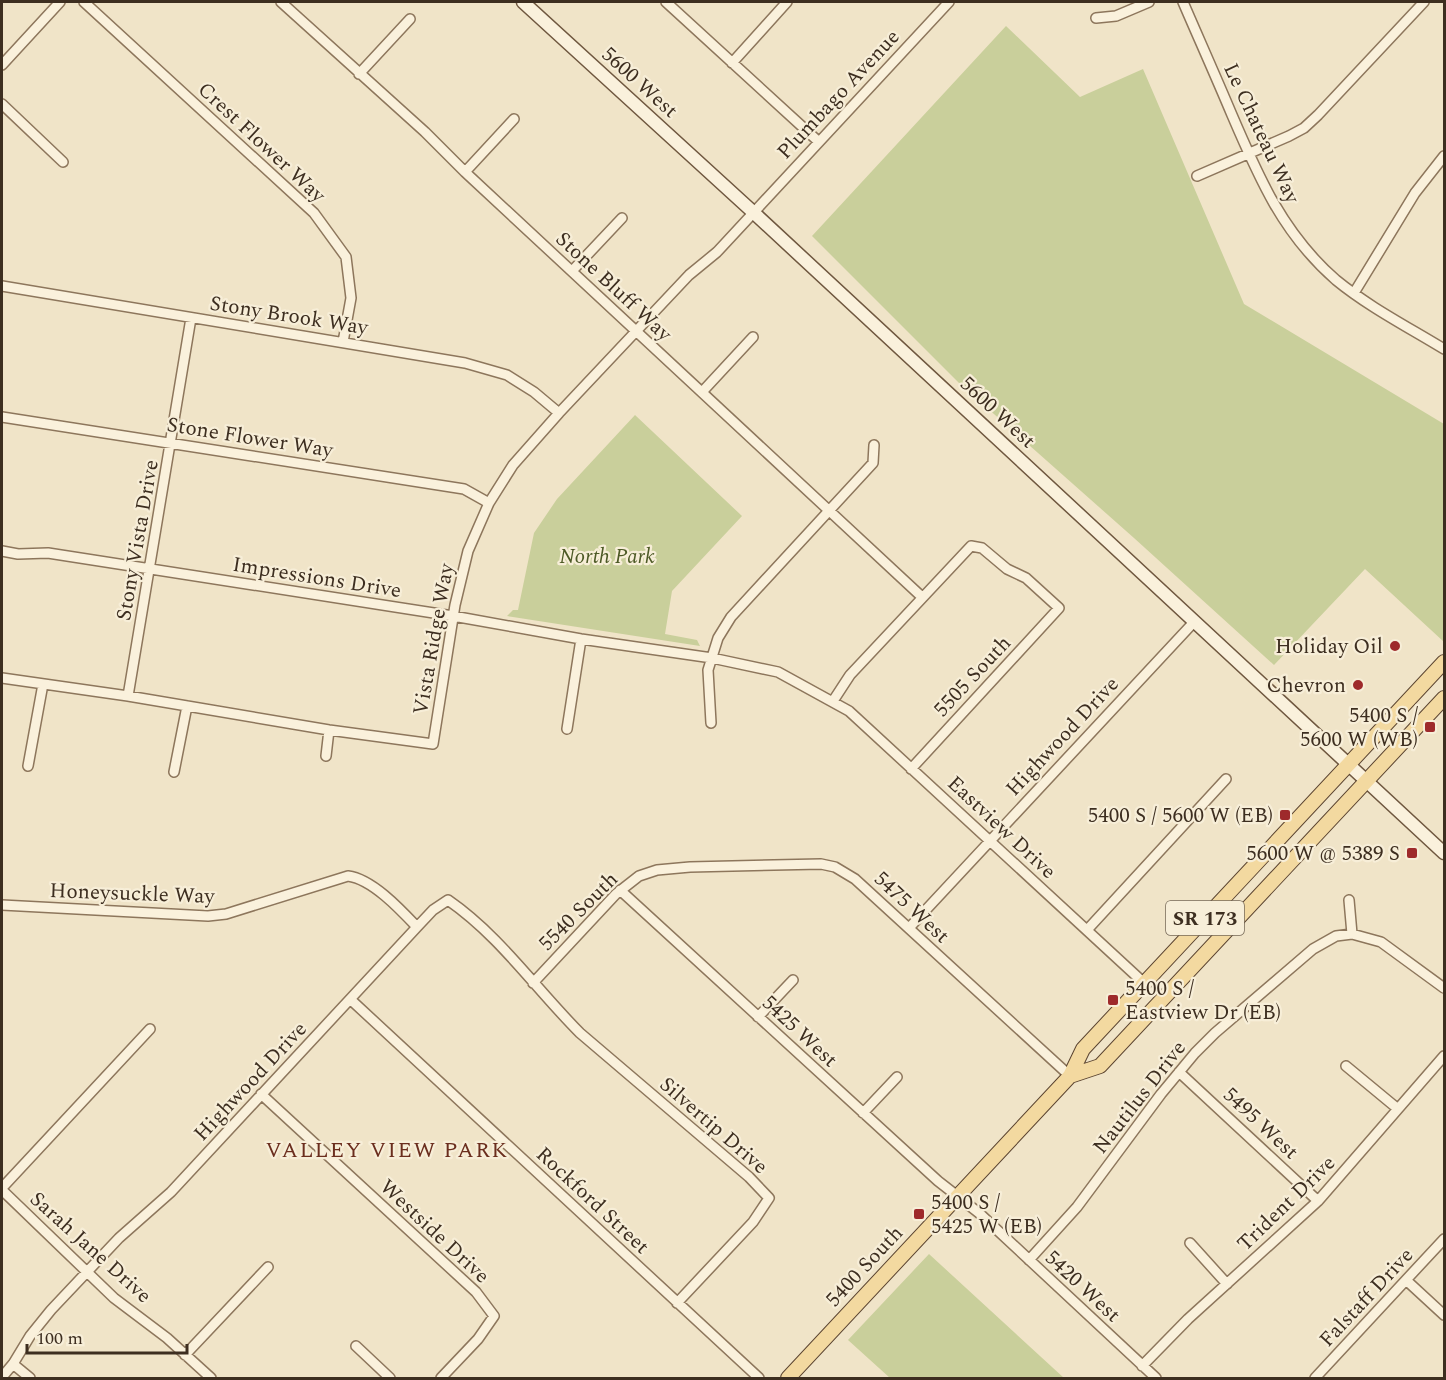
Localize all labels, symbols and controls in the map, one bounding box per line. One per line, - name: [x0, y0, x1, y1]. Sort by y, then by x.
- street label: Plumbago Avenue: [770, 22, 908, 167]
- street label: 5600 West: [594, 39, 685, 126]
- street label: Le Chateau Way: [1215, 58, 1308, 210]
- street label: Crest Flower Way: [190, 75, 333, 211]
- street label: Stone Bluff Way: [548, 224, 680, 350]
- street label: Stony Brook Way: [207, 288, 371, 344]
- street label: 5600 West: [952, 369, 1043, 456]
- street label: Stone Flower Way: [164, 409, 336, 467]
- street label: Stony Vista Drive: [108, 457, 168, 623]
- park label: North Park: [559, 541, 655, 573]
- street label: Impressions Drive: [230, 549, 404, 607]
- street label: Vista Ridge Way: [405, 560, 463, 717]
- street label: 5505 South: [926, 629, 1019, 725]
- place label: Holiday Oil: [1275, 631, 1383, 663]
- marker: Holiday Oil: [1388, 639, 1402, 653]
- street label: Highwood Drive: [999, 669, 1127, 804]
- place label: Chevron: [1266, 670, 1346, 702]
- marker: Chevron: [1351, 678, 1365, 692]
- place label: 5400 S / 5600 W (WB): [1300, 700, 1419, 756]
- marker: 5400 S / 5600 W (WB): [1423, 720, 1437, 734]
- street label: Eastview Drive: [939, 768, 1063, 887]
- place label: 5400 S / 5600 W (EB): [1088, 800, 1273, 832]
- marker: 5400 S / 5600 W (EB): [1278, 808, 1292, 822]
- place label: 5600 W @ 5389 S: [1246, 838, 1400, 870]
- marker: 5600 W @ 5389 S: [1405, 846, 1419, 860]
- street label: 5540 South: [531, 864, 626, 959]
- street label: 5475 West: [866, 864, 957, 951]
- street label: Honeysuckle Way: [49, 875, 216, 913]
- road number: SR 173: [1166, 901, 1244, 935]
- place label: 5400 S / Eastview Dr (EB): [1125, 973, 1281, 1029]
- street label: 5425 West: [754, 988, 845, 1075]
- marker: 5400 S / Eastview Dr (EB): [1106, 993, 1120, 1007]
- street label: Highwood Drive: [187, 1014, 315, 1149]
- street label: Nautilus Drive: [1085, 1034, 1194, 1161]
- street label: Silvertip Drive: [652, 1069, 775, 1182]
- street label: 5495 West: [1215, 1080, 1306, 1167]
- district label: VALLEY VIEW PARK: [265, 1134, 509, 1167]
- street label: Rockford Street: [528, 1139, 657, 1262]
- street label: Trident Drive: [1230, 1148, 1343, 1259]
- street label: Westside Drive: [372, 1172, 497, 1291]
- street label: Sarah Jane Drive: [22, 1184, 159, 1311]
- place label: 5400 S / 5425 W (EB): [931, 1187, 1042, 1243]
- marker: 5400 S / 5425 W (EB): [912, 1207, 926, 1221]
- street label: 5400 South: [818, 1219, 911, 1315]
- street label: Falstaff Drive: [1312, 1241, 1421, 1355]
- street label: 5420 West: [1037, 1243, 1128, 1330]
- scale bar: [27, 1317, 188, 1355]
- text: 100 m: [36, 1325, 83, 1352]

